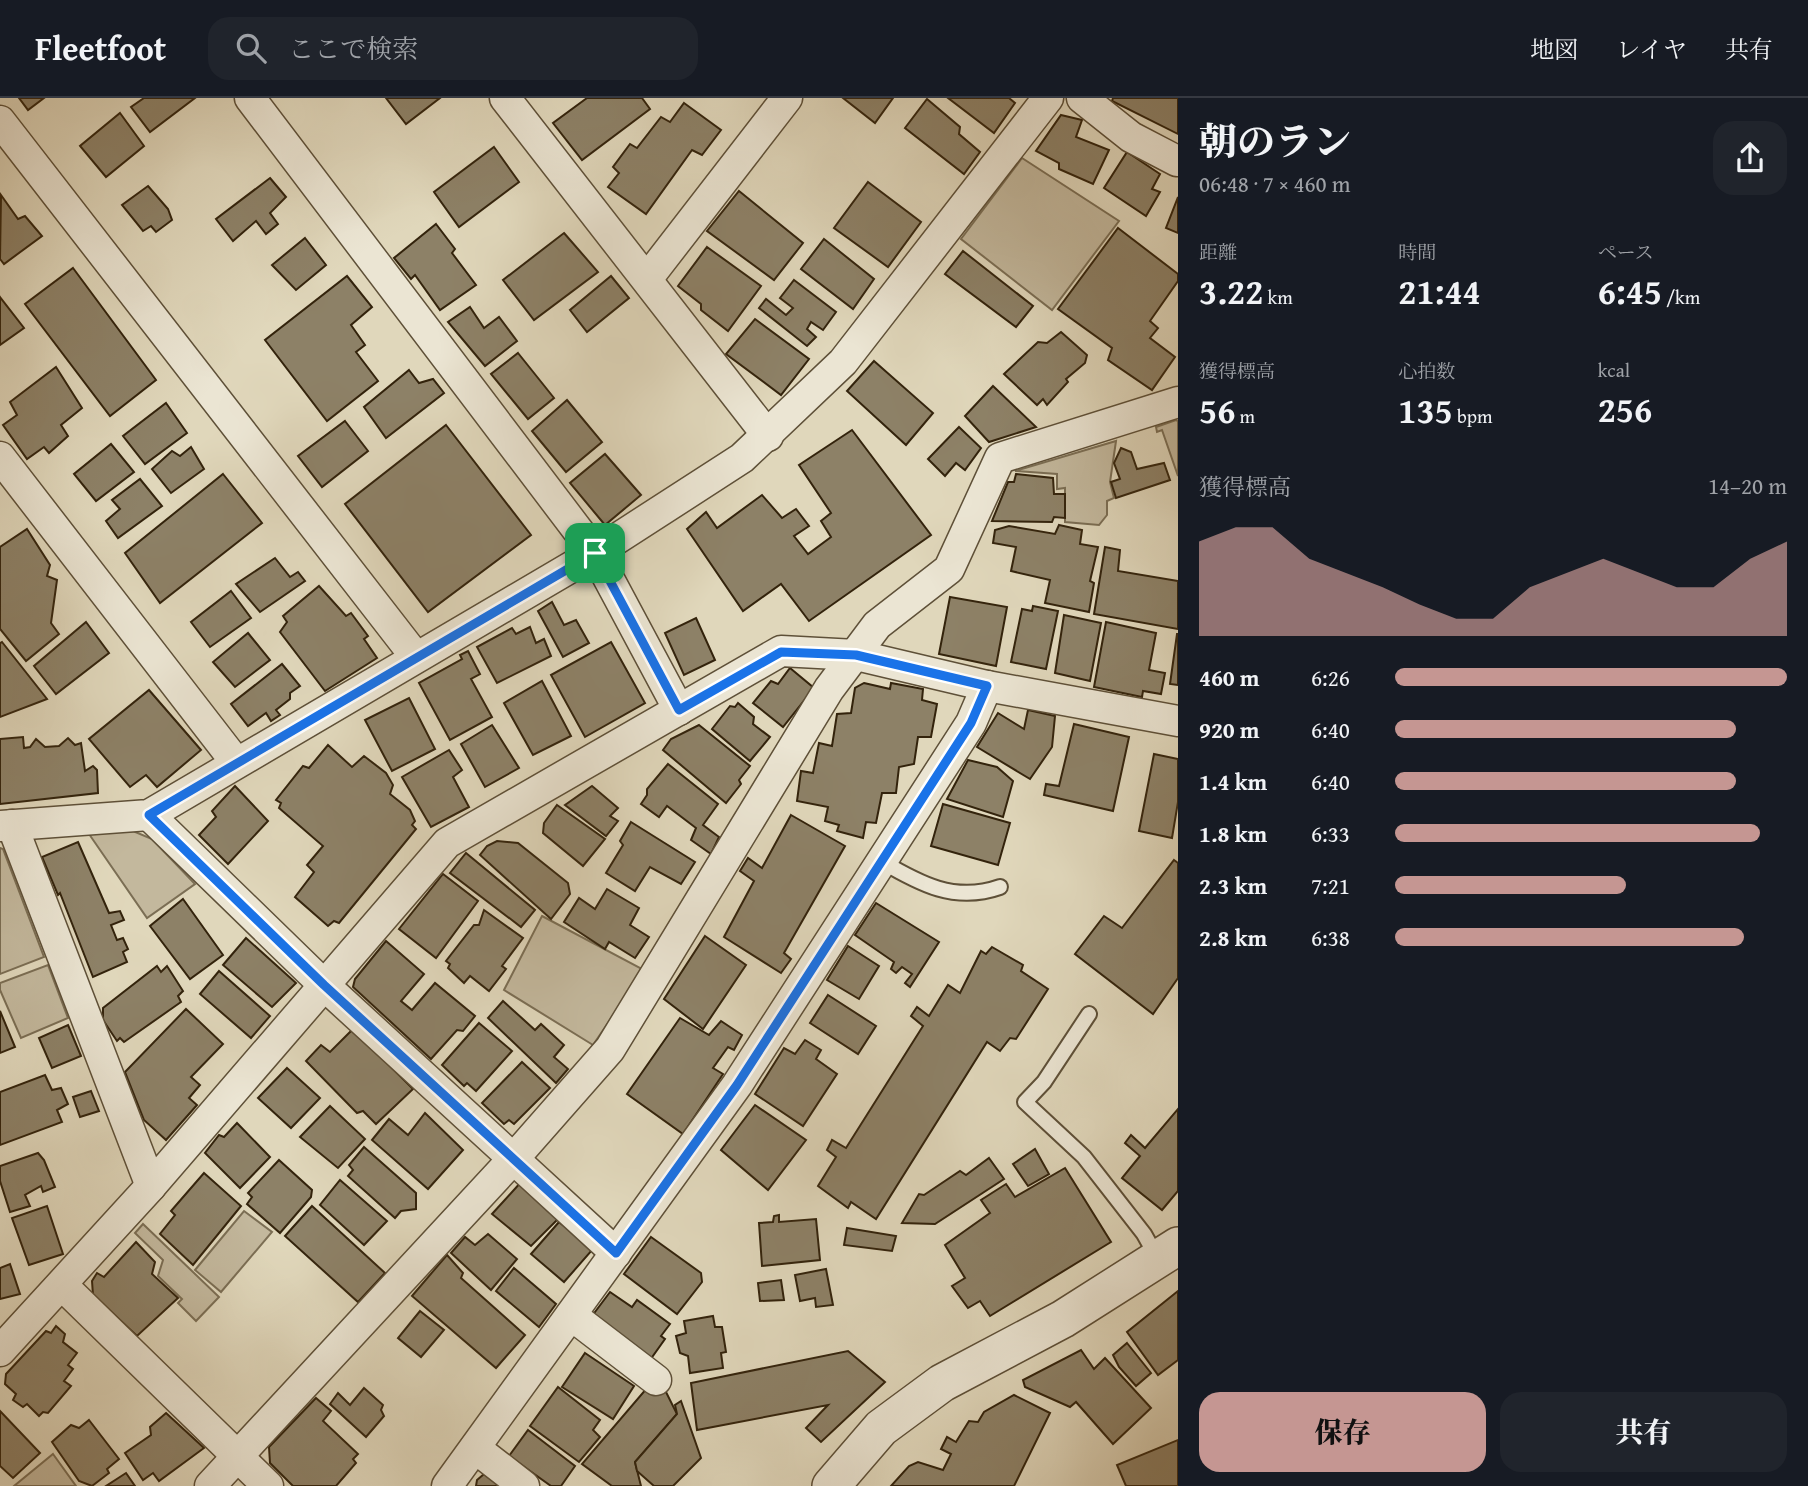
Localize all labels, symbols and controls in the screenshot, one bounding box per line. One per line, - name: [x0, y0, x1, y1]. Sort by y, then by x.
- search box: [208, 17, 698, 80]
- text: Fleetfoot: [35, 24, 166, 72]
- icon: search: [232, 29, 270, 67]
- text: ここで検索: [288, 29, 418, 68]
- text: 地図: [1530, 32, 1578, 67]
- text: レイヤ: [1616, 32, 1687, 67]
- text: 共有: [1725, 32, 1773, 67]
- text: 朝のラン: [1199, 113, 1351, 169]
- button: share: [1713, 121, 1787, 195]
- text: 06:48 · 7 × 460 m: [1199, 167, 1351, 200]
- text: 距離: [1199, 238, 1237, 266]
- text: 時間: [1398, 238, 1436, 266]
- text: ペース: [1598, 238, 1654, 266]
- text: 3.22: [1199, 266, 1263, 317]
- text: 21:44: [1398, 266, 1481, 317]
- text: 6:45: [1598, 266, 1662, 317]
- text: km: [1263, 283, 1293, 311]
- text: /km: [1662, 283, 1700, 311]
- text: kcal: [1598, 356, 1630, 384]
- text: 獲得標高: [1199, 357, 1275, 385]
- text: 心拍数: [1398, 357, 1455, 385]
- text: 256: [1598, 384, 1652, 435]
- text: 56: [1199, 385, 1235, 436]
- text: 135: [1398, 385, 1453, 436]
- text: m: [1235, 402, 1255, 430]
- text: bpm: [1453, 402, 1493, 430]
- text: 14–20 m: [1708, 469, 1787, 502]
- text: 獲得標高: [1199, 470, 1291, 503]
- pin: [565, 523, 625, 583]
- icon: arrive: [576, 534, 614, 572]
- text: 460 m: [1199, 661, 1260, 694]
- text: 6:26: [1311, 661, 1350, 694]
- text: 920 m: [1199, 713, 1260, 746]
- text: 6:40: [1311, 713, 1350, 746]
- text: 1.4 km: [1199, 765, 1267, 798]
- text: 6:40: [1311, 765, 1350, 798]
- text: 1.8 km: [1199, 817, 1267, 850]
- text: 6:33: [1311, 817, 1350, 850]
- text: 2.3 km: [1199, 869, 1267, 902]
- text: 7:21: [1311, 869, 1350, 902]
- text: 2.8 km: [1199, 921, 1267, 954]
- text: 6:38: [1311, 921, 1350, 954]
- button: 保存: [1199, 1392, 1486, 1472]
- button: 共有: [1500, 1392, 1787, 1472]

